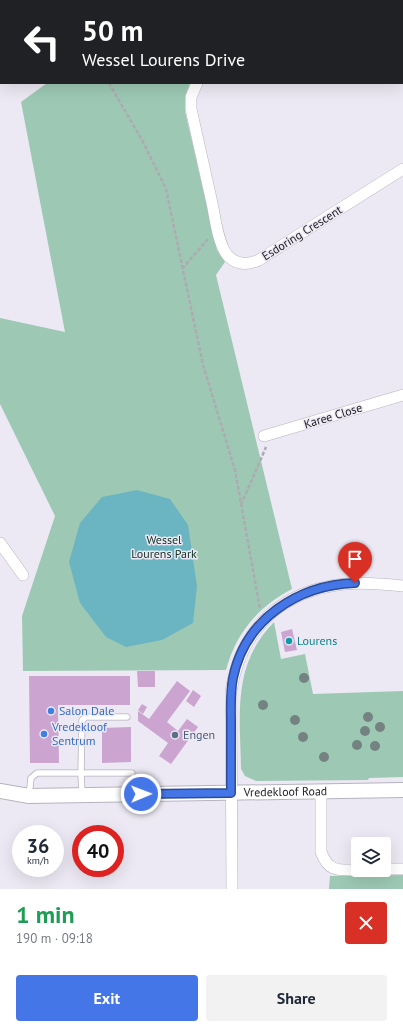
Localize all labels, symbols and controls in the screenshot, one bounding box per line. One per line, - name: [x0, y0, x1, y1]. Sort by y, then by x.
- text: 50 m: [82, 12, 143, 49]
- icon: left: [16, 16, 68, 68]
- text: Wessel Lourens Drive: [82, 48, 245, 71]
- street label: Esdoring Crescent: [259, 202, 345, 263]
- street label: Karee Close: [302, 400, 364, 431]
- park label: Wessel Lourens Park: [131, 532, 197, 561]
- pin: [338, 542, 372, 583]
- icon: arrive: [344, 548, 366, 570]
- place label: Lourens: [297, 633, 337, 648]
- marker: Lourens: [284, 636, 294, 646]
- place label: Salon Dale: [59, 703, 114, 718]
- marker: Salon Dale: [46, 706, 56, 716]
- place label: Vredekloof Sentrum: [51, 719, 108, 748]
- place label: Engen: [183, 727, 215, 742]
- marker: Vredekloof Sentrum: [39, 729, 49, 739]
- marker: Engen: [170, 730, 180, 740]
- position arrow: [120, 773, 162, 815]
- street label: Vredekloof Road: [243, 783, 327, 800]
- speed limit sign: 40: [72, 825, 124, 877]
- text: 36: [27, 833, 49, 859]
- map controls: [351, 837, 391, 877]
- button: layers: [351, 837, 391, 877]
- text: km/h: [27, 854, 49, 867]
- text: 1 min: [16, 899, 75, 930]
- button: close: [345, 902, 387, 944]
- text: 190 m · 09:18: [16, 930, 93, 947]
- button: Exit: [16, 975, 198, 1021]
- button: Share: [206, 975, 387, 1021]

